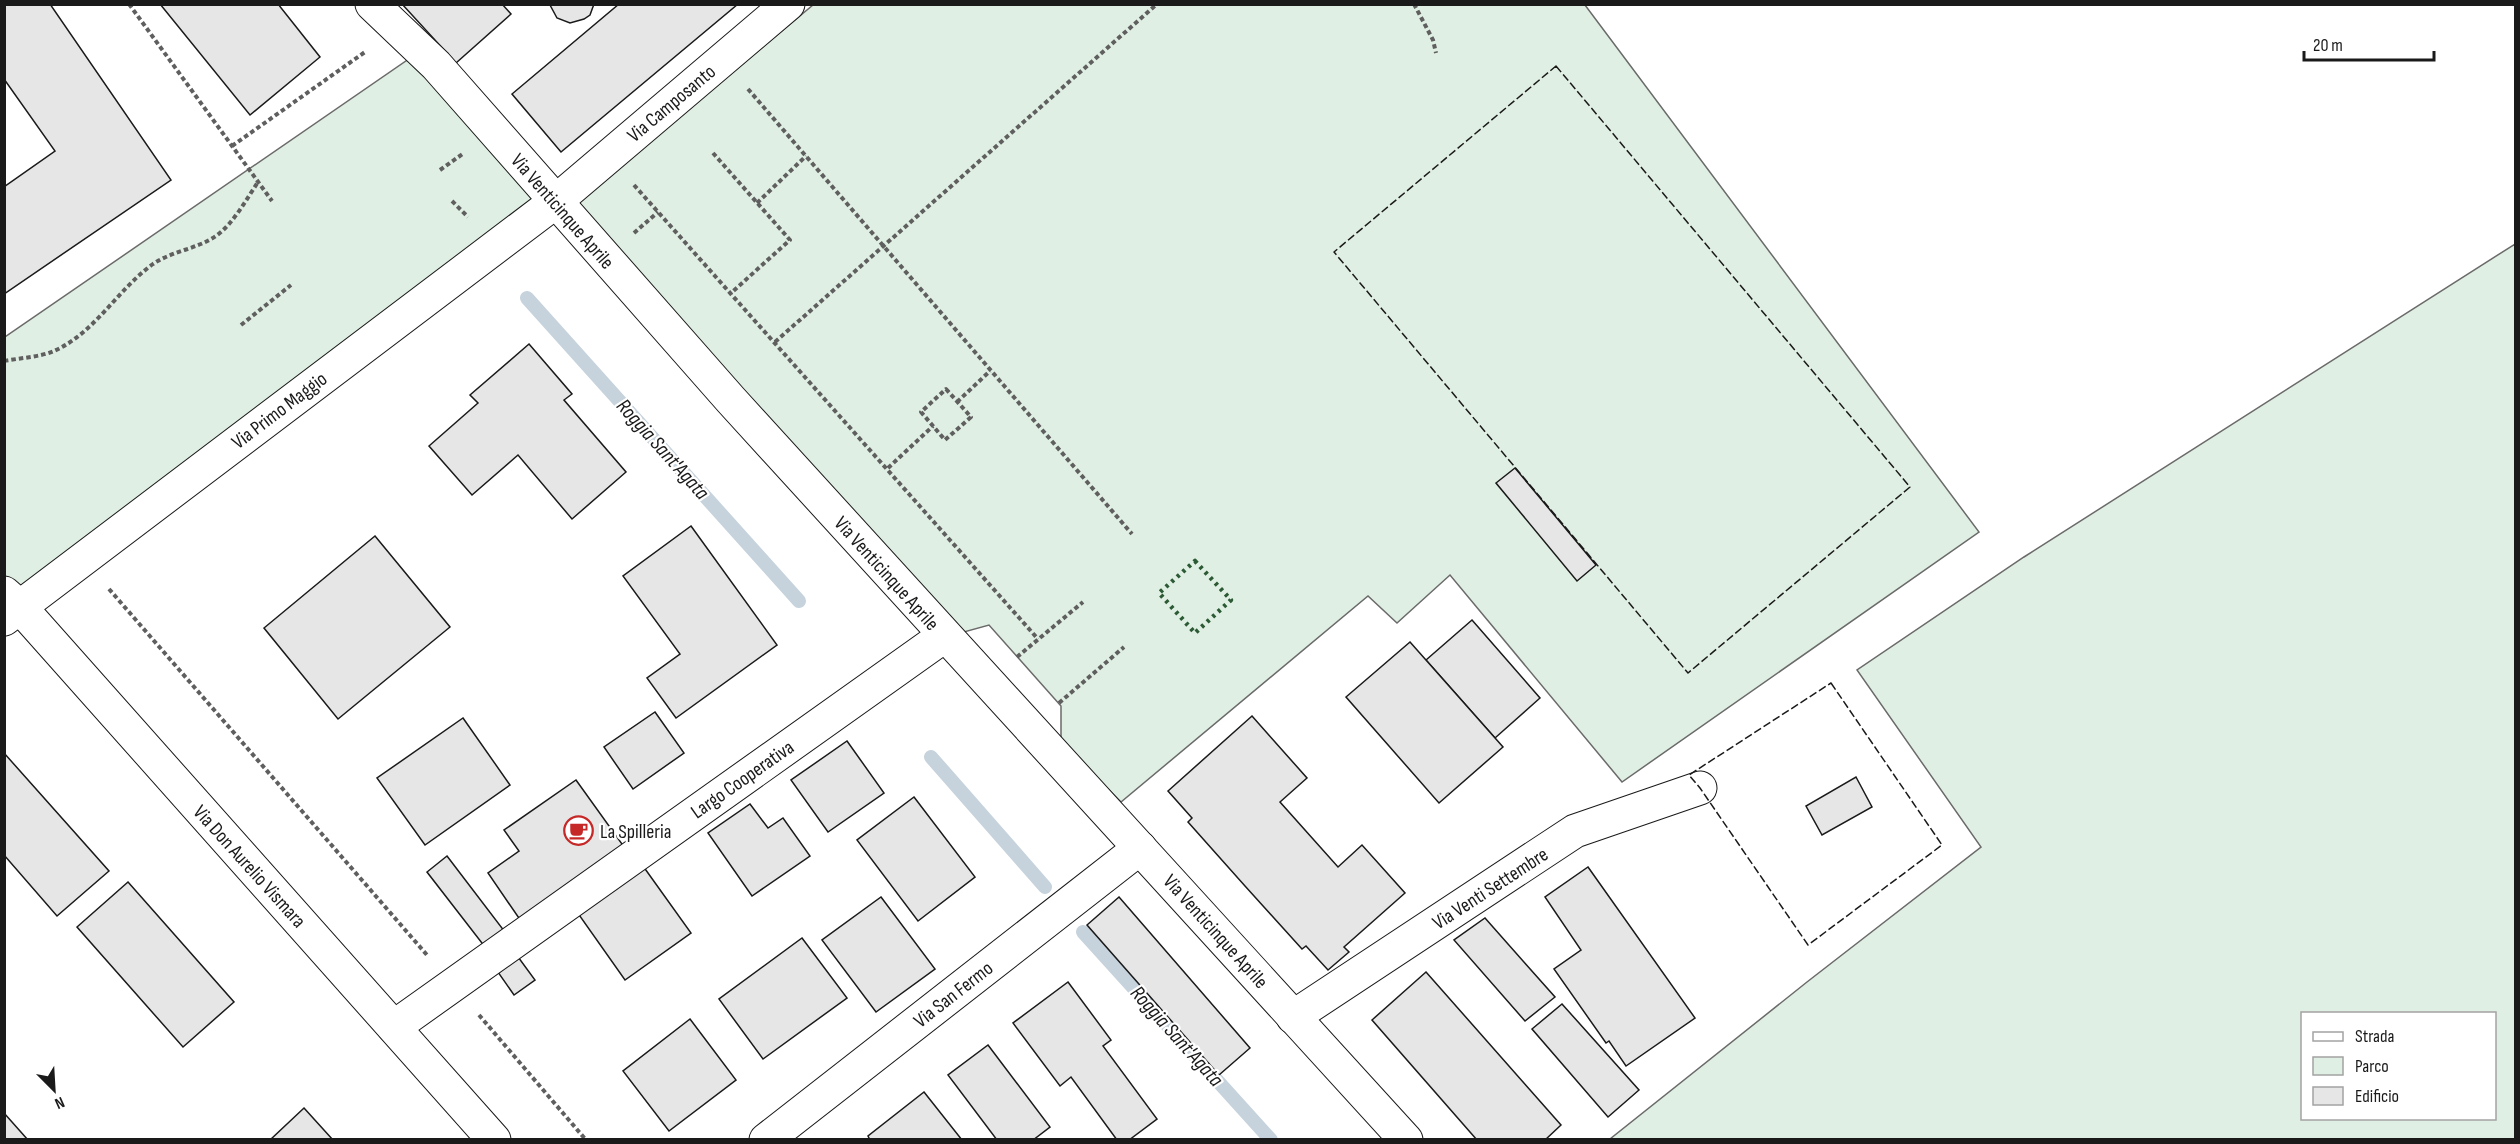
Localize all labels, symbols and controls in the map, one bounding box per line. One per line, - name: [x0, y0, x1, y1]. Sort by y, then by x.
- scale bar: [2304, 24, 2434, 62]
- text: 20 m: [2313, 35, 2343, 56]
- street label: Via Camposanto: [623, 60, 721, 148]
- street label: Via Venticinque Aprile: [506, 149, 619, 274]
- street label: Via Primo Maggio: [227, 367, 332, 455]
- water label: Roggia Sant'Agata: [611, 394, 715, 505]
- street label: Via Venticinque Aprile: [829, 512, 944, 636]
- street label: Largo Cooperativa: [686, 736, 799, 824]
- street label: Via Don Aurelio Vismara: [188, 800, 311, 933]
- cafe icon: La Spilleria: [563, 815, 595, 847]
- place label: La Spilleria: [600, 820, 671, 844]
- street label: Via Venti Settembre: [1428, 843, 1553, 935]
- street label: Via Venticinque Aprile: [1158, 870, 1273, 994]
- street label: Via San Fermo: [909, 956, 998, 1033]
- water label: Roggia Sant'Agata: [1125, 981, 1229, 1092]
- legend: [2301, 1012, 2496, 1120]
- text: Strada: [2355, 1026, 2395, 1047]
- text: Parco: [2355, 1056, 2389, 1077]
- north arrow: [24, 1060, 84, 1120]
- text: Edificio: [2355, 1086, 2399, 1107]
- text: N: [52, 1092, 67, 1113]

